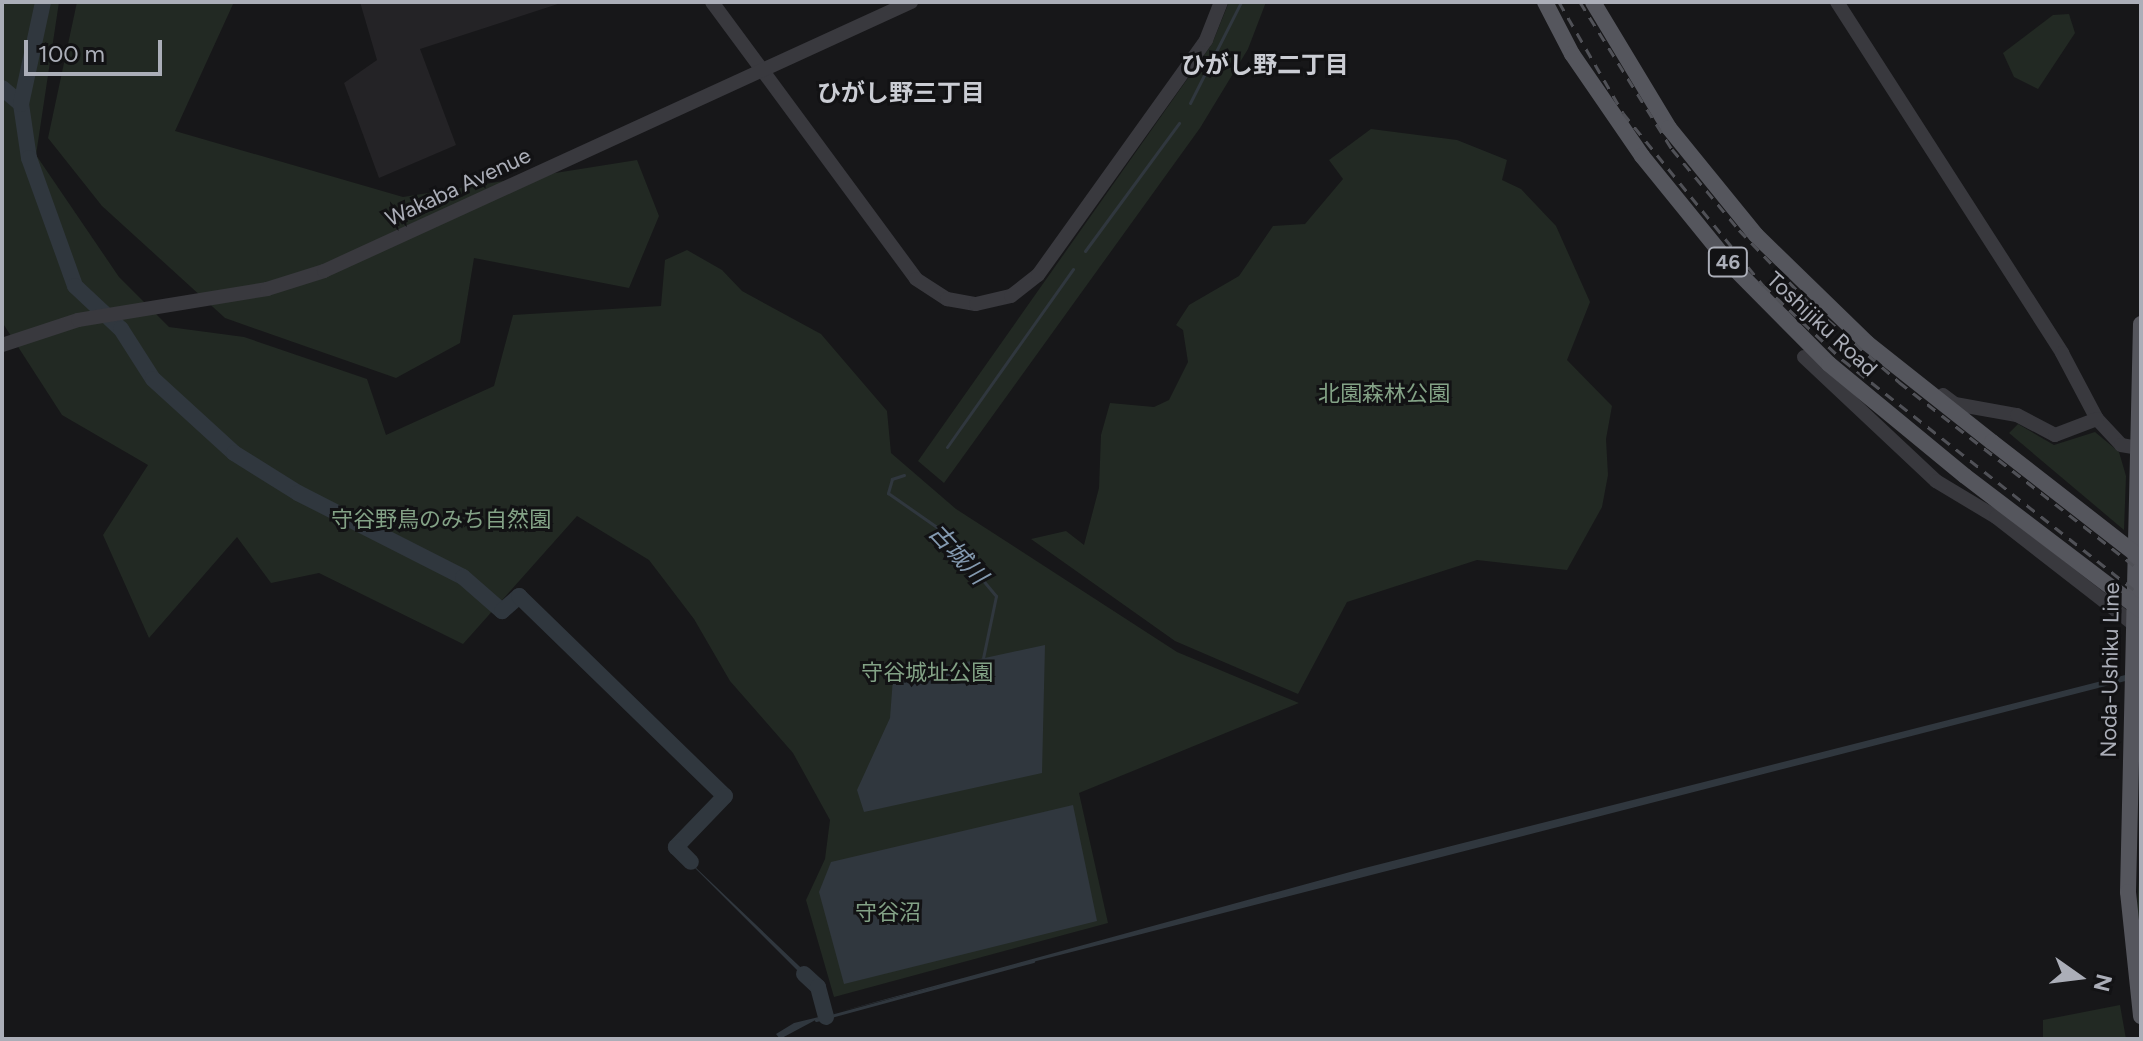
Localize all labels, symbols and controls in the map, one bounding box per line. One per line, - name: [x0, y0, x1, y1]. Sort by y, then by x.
- scale bar: [28, 24, 166, 74]
- text: 100 m: [38, 39, 105, 68]
- district label: ひがし野二丁目: [1181, 51, 1349, 79]
- district label: ひがし野三丁目: [817, 79, 985, 107]
- street label: Wakaba Avenue: [381, 142, 535, 232]
- road number: 46: [1706, 246, 1750, 278]
- street label: Toshijiku Road: [1761, 266, 1883, 382]
- park label: 北園森林公園: [1318, 381, 1450, 407]
- park label: 守谷野鳥のみち自然園: [331, 507, 551, 533]
- water label: 古城川: [923, 518, 993, 590]
- street label: Noda-Ushiku Line: [2095, 582, 2125, 758]
- park label: 守谷城址公園: [861, 660, 993, 686]
- park label: 守谷沼: [855, 900, 921, 926]
- north arrow: [2039, 937, 2119, 1017]
- text: N: [2088, 971, 2118, 994]

